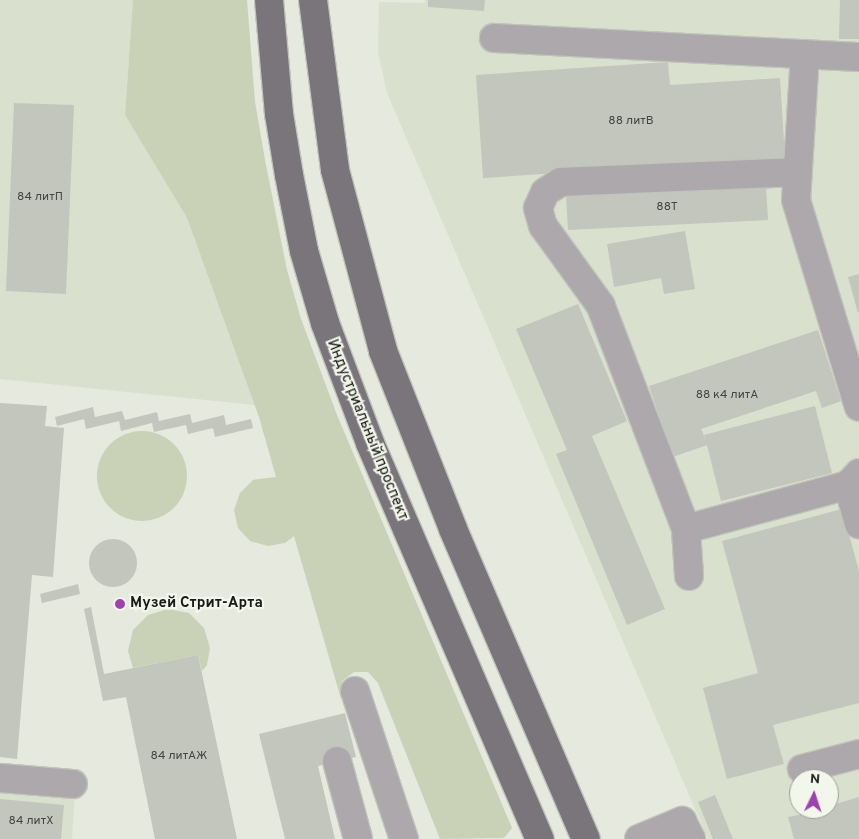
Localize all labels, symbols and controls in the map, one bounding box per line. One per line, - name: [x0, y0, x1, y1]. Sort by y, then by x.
- house number: 88 литВ: [608, 115, 654, 129]
- house number: 84 литП: [17, 191, 63, 205]
- house number: 88Т: [656, 201, 678, 215]
- street label: Индустриальный проспект: [322, 337, 412, 523]
- house number: 88 к4 литА: [696, 389, 758, 403]
- place label: Музей Стрит-Арта: [130, 595, 263, 613]
- marker: Музей Стрит-Арта: [114, 598, 126, 610]
- house number: 84 литАЖ: [151, 750, 207, 764]
- north arrow: [789, 769, 839, 819]
- text: N: [809, 771, 821, 788]
- house number: 84 литХ: [9, 815, 53, 829]

